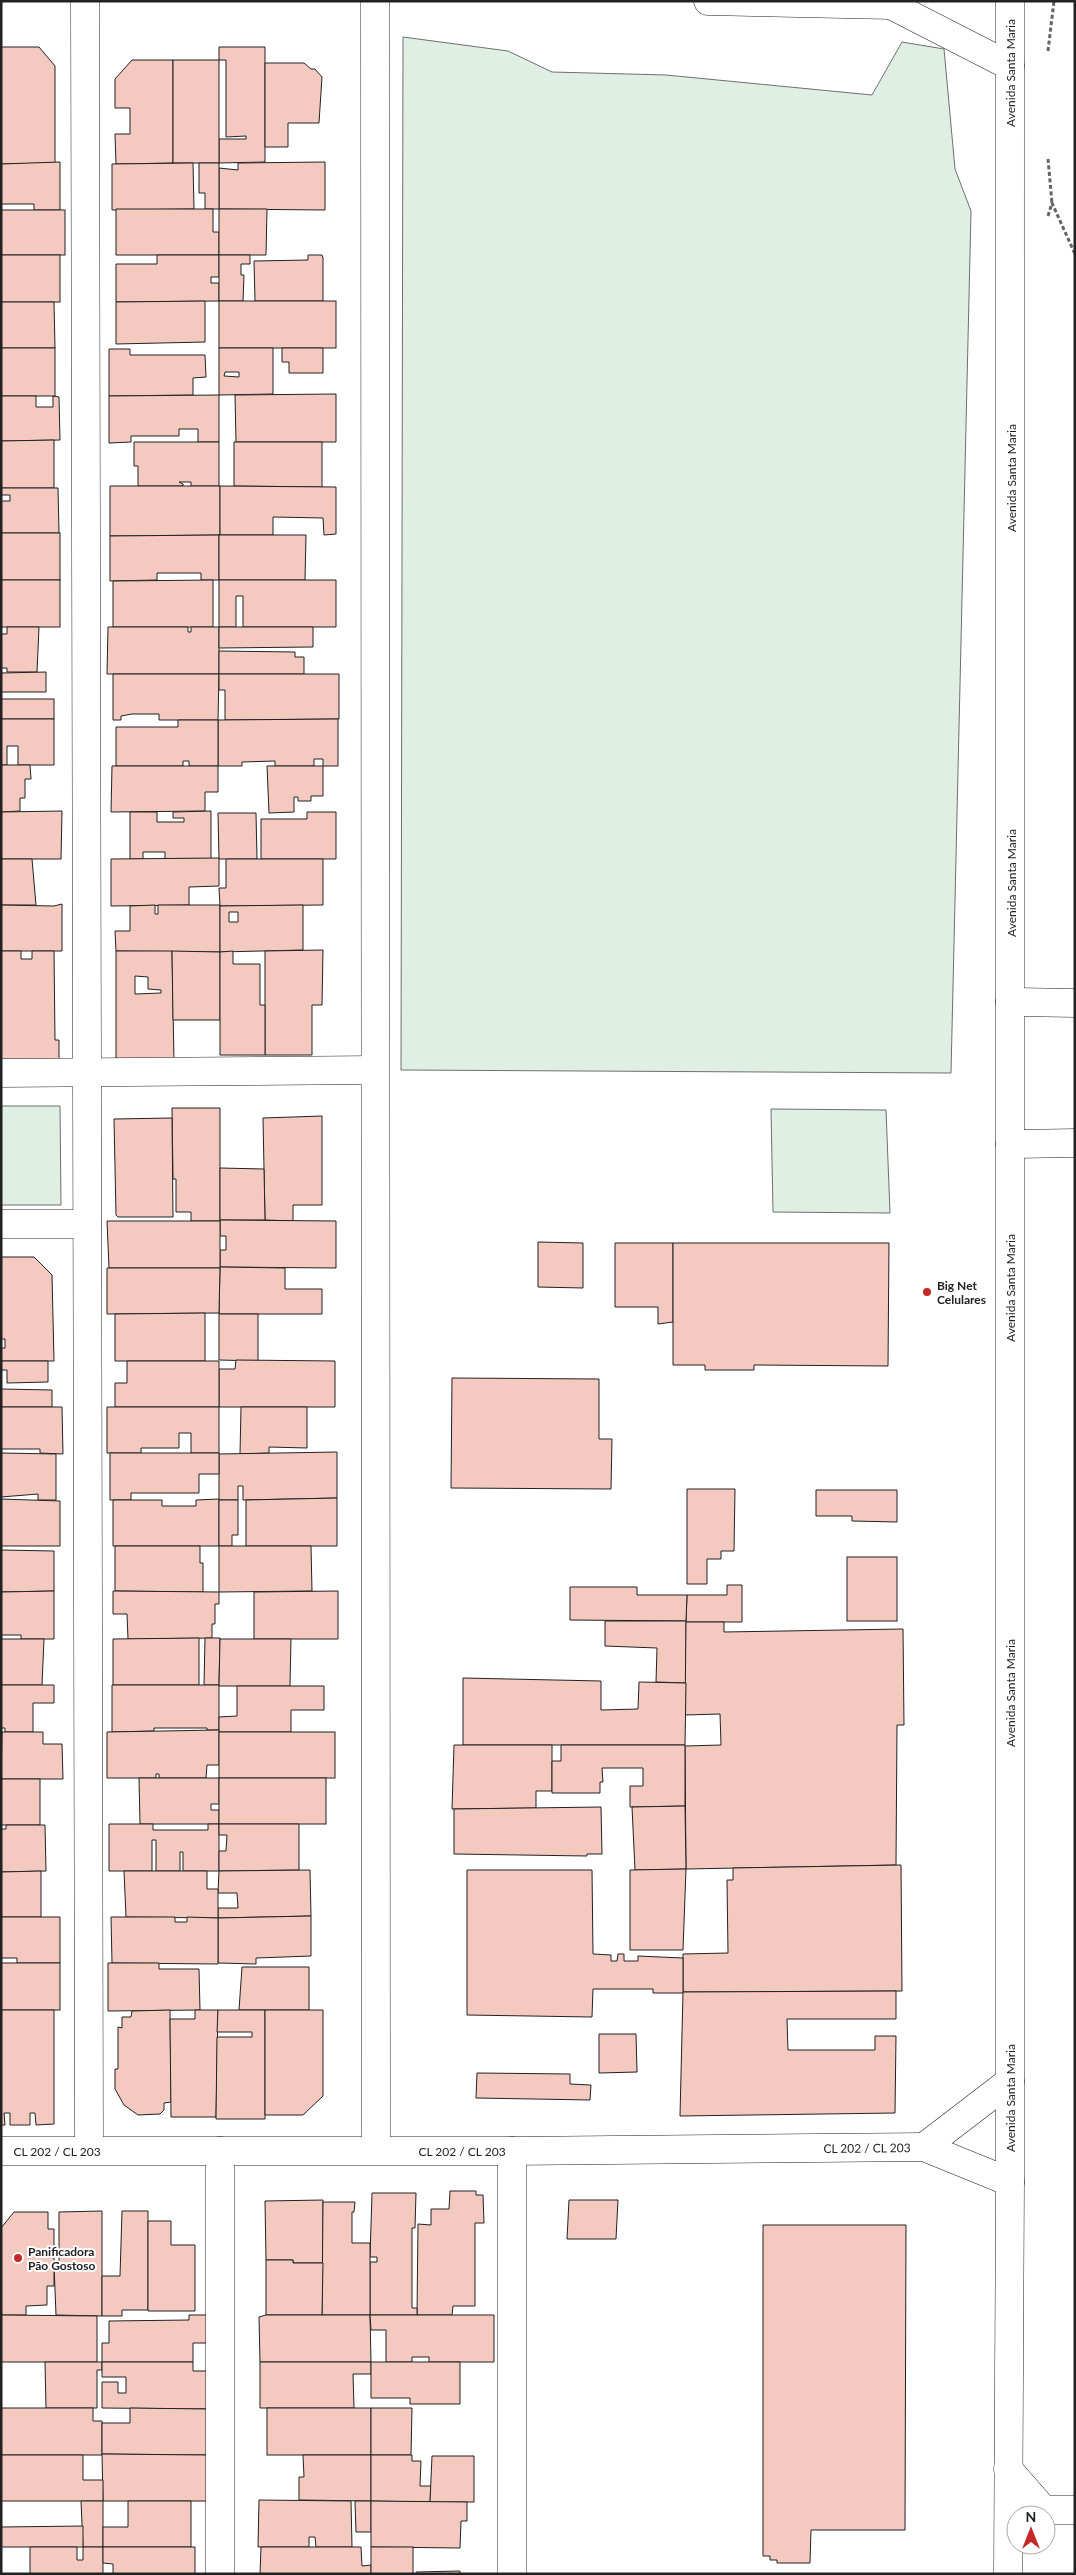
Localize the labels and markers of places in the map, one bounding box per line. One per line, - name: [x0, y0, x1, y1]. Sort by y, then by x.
- place label: Big Net Celulares: [937, 1278, 986, 1307]
- marker: Big Net Celulares: [921, 1286, 933, 1298]
- place label: Panificadora Pão Gostoso: [28, 2244, 96, 2273]
- marker: Panificadora Pão Gostoso: [12, 2252, 24, 2264]

